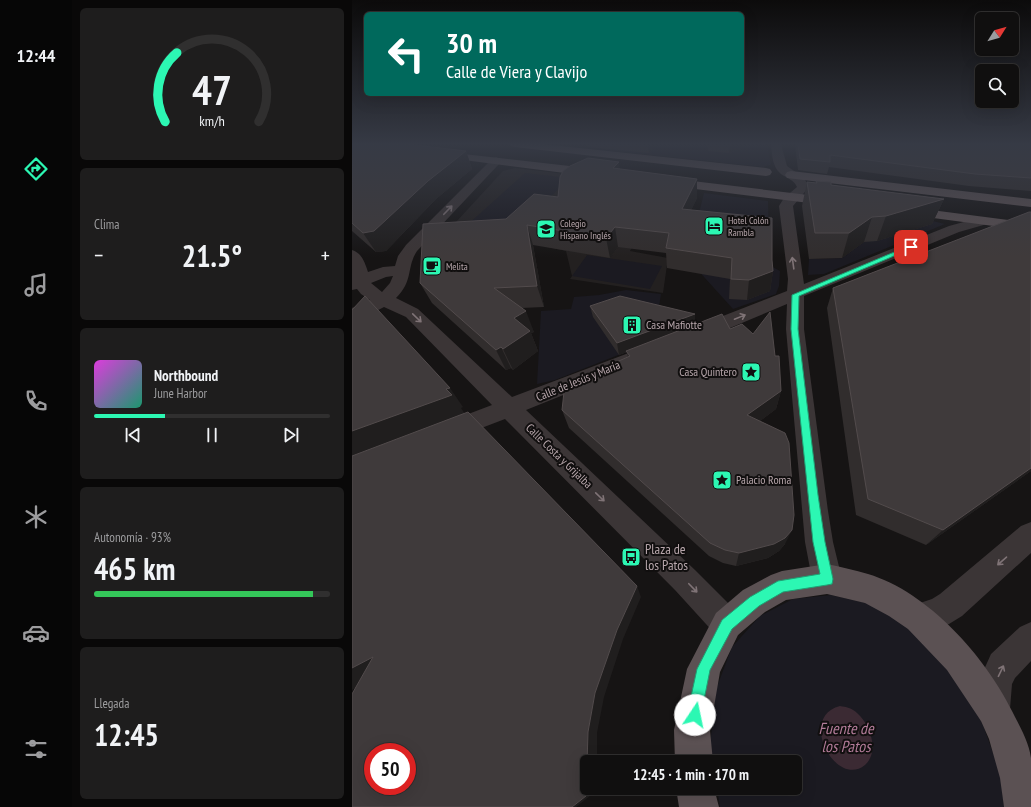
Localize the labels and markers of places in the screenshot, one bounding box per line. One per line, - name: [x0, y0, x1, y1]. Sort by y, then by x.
- place label: Hotel Colón Rambla: [728, 214, 769, 239]
- hotel icon: Hotel Colón Rambla: [703, 215, 725, 237]
- place label: Colegio Hispano Inglés: [560, 217, 612, 242]
- school or university icon: Colegio Hispano Inglés: [535, 218, 557, 240]
- pin: [894, 230, 928, 264]
- cafe icon: Melita: [421, 255, 443, 277]
- place label: Melita: [446, 260, 468, 273]
- building icon: Casa Mafiotte: [621, 314, 643, 336]
- place label: Casa Mafiotte: [646, 317, 702, 332]
- place icon: Casa Quintero: [740, 361, 762, 383]
- place label: Casa Quintero: [679, 364, 737, 379]
- place icon: Palacio Roma: [711, 469, 733, 491]
- place label: Palacio Roma: [736, 472, 791, 487]
- place label: Plaza de los Patos: [645, 540, 688, 574]
- bus stop icon: Plaza de los Patos: [620, 546, 642, 568]

